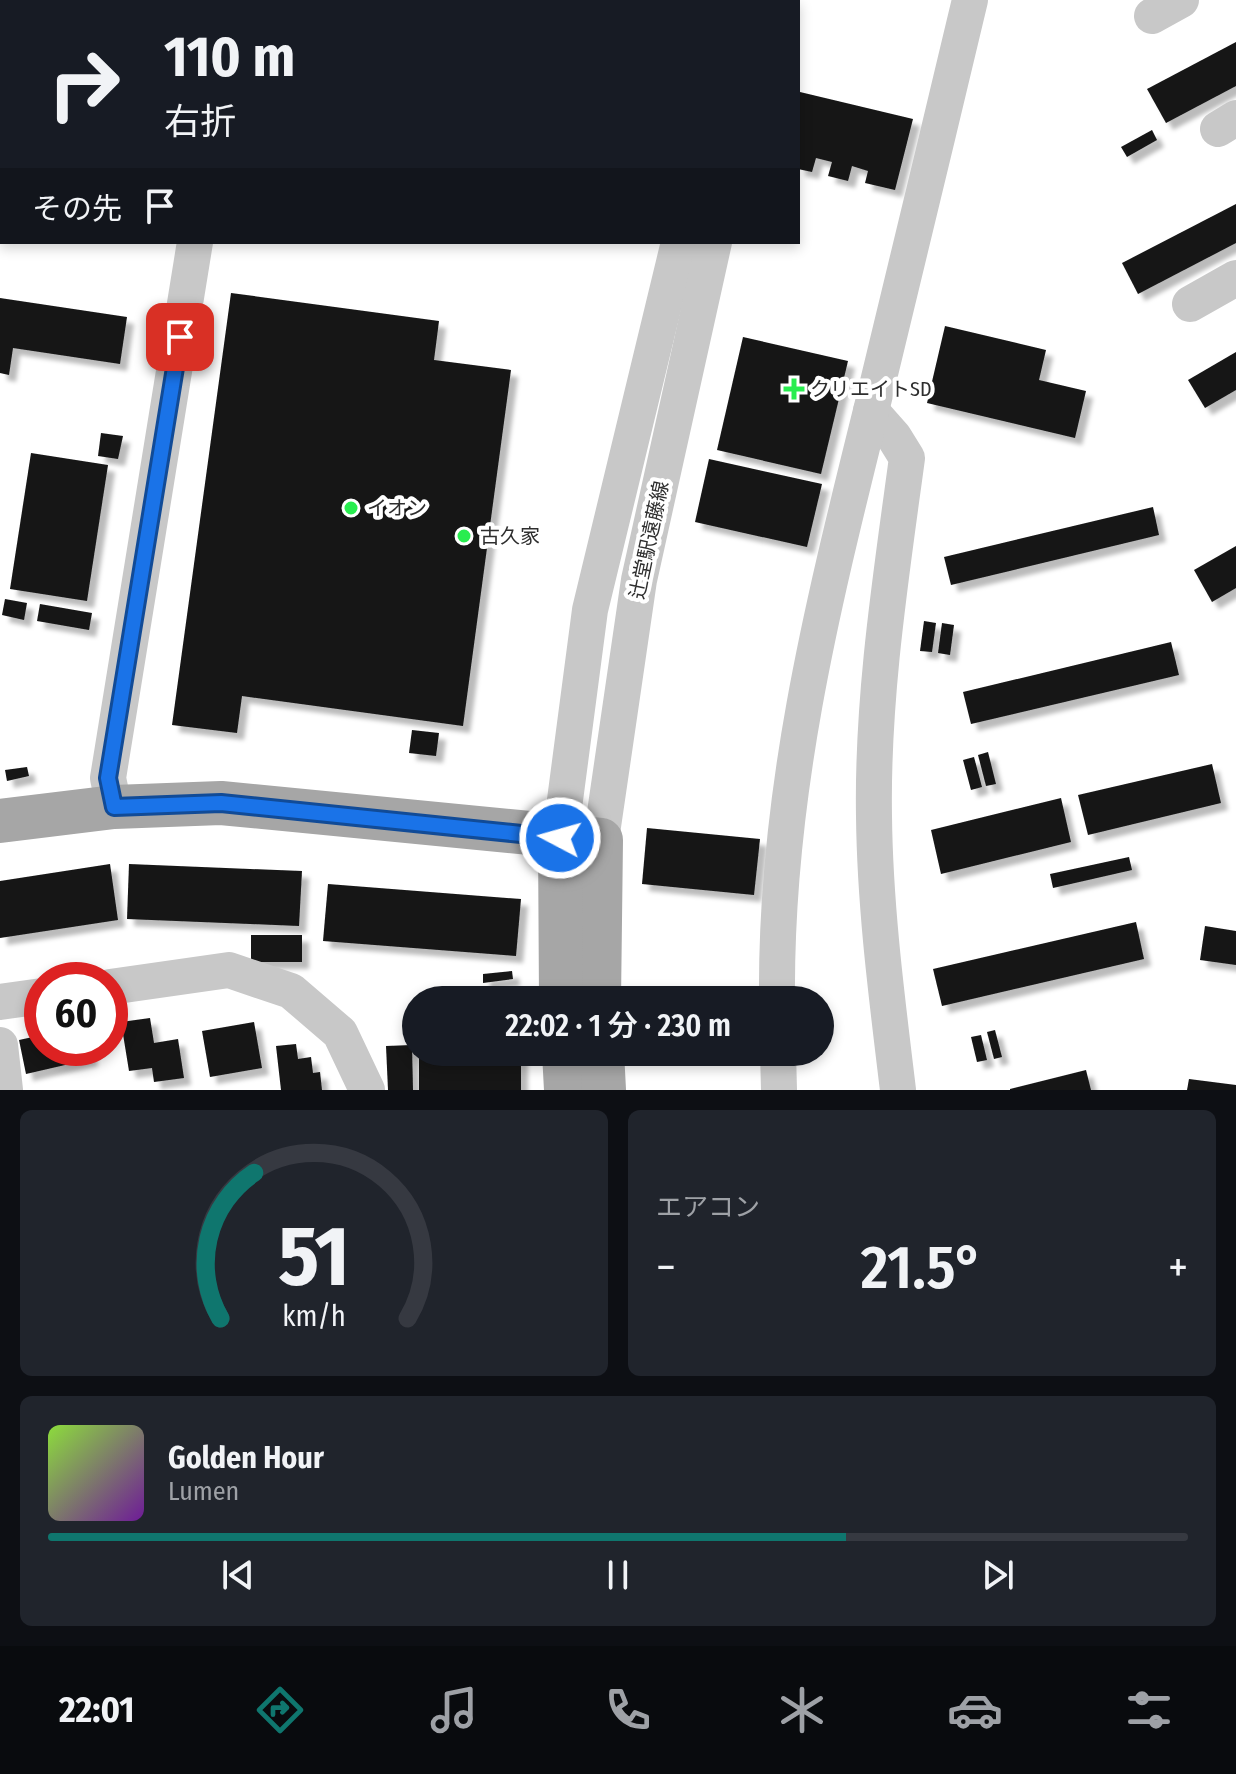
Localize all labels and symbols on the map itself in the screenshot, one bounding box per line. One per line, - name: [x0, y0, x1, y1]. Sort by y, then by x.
- pin: [146, 303, 214, 371]
- place label: クリエイトSD: [810, 377, 932, 401]
- marker: クリエイトSD: [785, 380, 803, 398]
- street label: 辻堂駅遠藤線: [625, 479, 673, 601]
- place label: イオン: [367, 496, 427, 520]
- marker: イオン: [342, 499, 360, 517]
- place label: 古久家: [480, 524, 540, 548]
- marker: 古久家: [455, 527, 473, 545]
- position arrow: [518, 796, 602, 880]
- speed limit sign: 60: [24, 962, 128, 1066]

